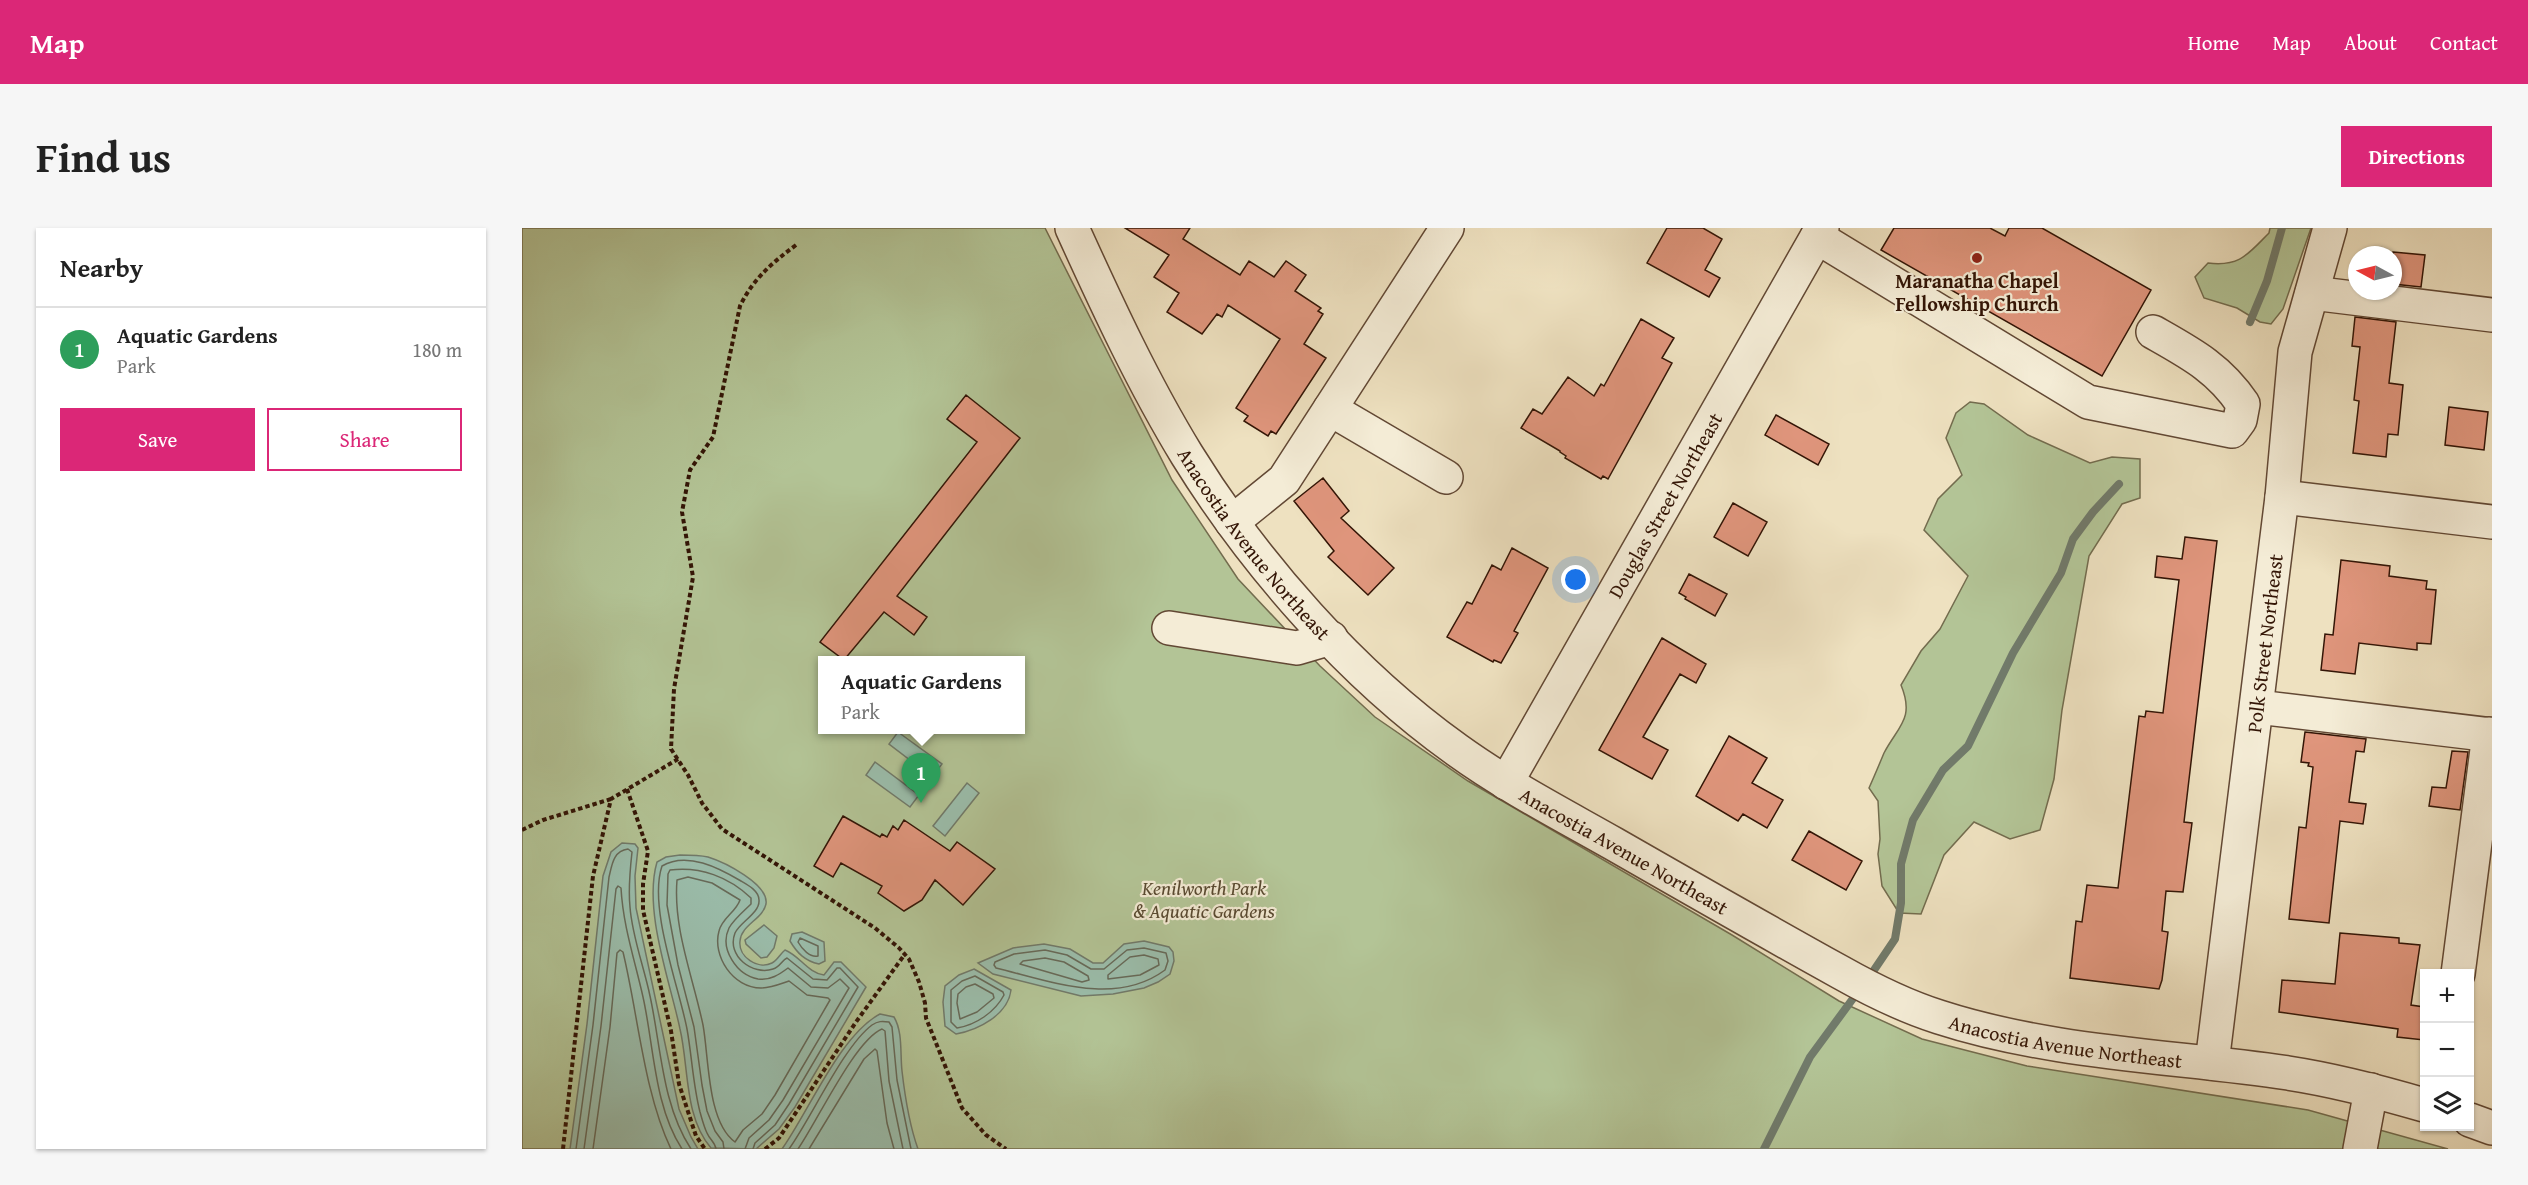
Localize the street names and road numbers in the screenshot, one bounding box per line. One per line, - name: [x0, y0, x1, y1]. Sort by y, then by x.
- street label: Douglas Street Northeast: [1600, 407, 1729, 603]
- street label: Anacostia Avenue Northeast: [1171, 442, 1338, 646]
- street label: Polk Street Northeast: [2238, 552, 2289, 734]
- street label: Anacostia Avenue Northeast: [1514, 779, 1734, 921]
- street label: Anacostia Avenue Northeast: [1946, 1006, 2184, 1075]

